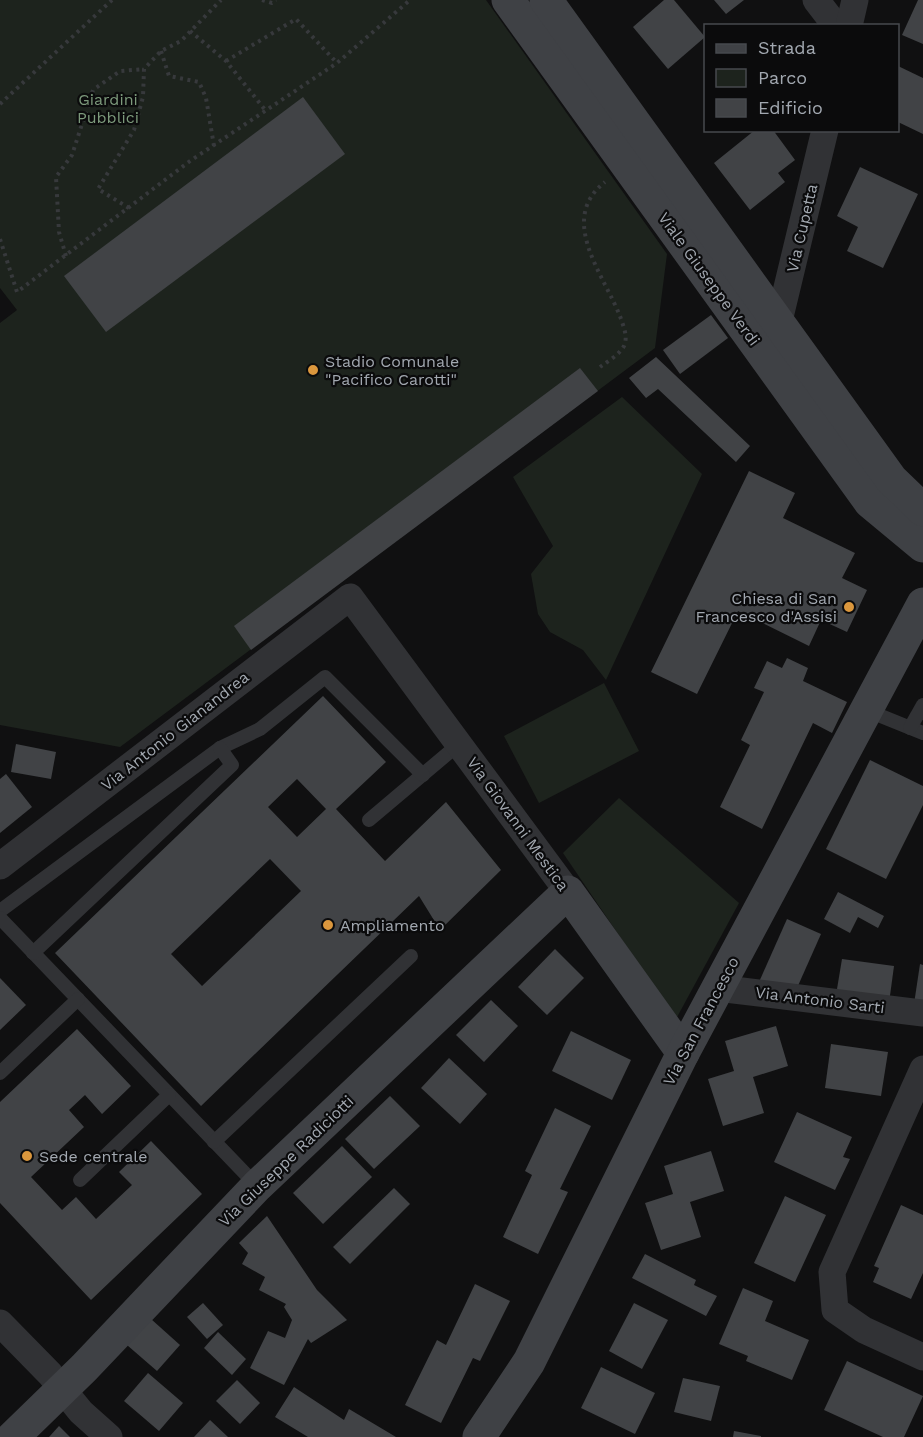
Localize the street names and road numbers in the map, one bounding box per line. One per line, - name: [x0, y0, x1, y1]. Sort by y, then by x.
- street label: Via Cupetta: [783, 182, 821, 274]
- street label: Viale Giuseppe Verdi: [654, 209, 764, 349]
- street label: Via Antonio Gianandrea: [97, 667, 253, 795]
- street label: Via Giovanni Mestica: [463, 753, 573, 895]
- street label: Via San Francesco: [659, 953, 743, 1089]
- street label: Via Antonio Sarti: [754, 983, 886, 1017]
- street label: Via Giuseppe Radiciotti: [215, 1092, 357, 1230]

